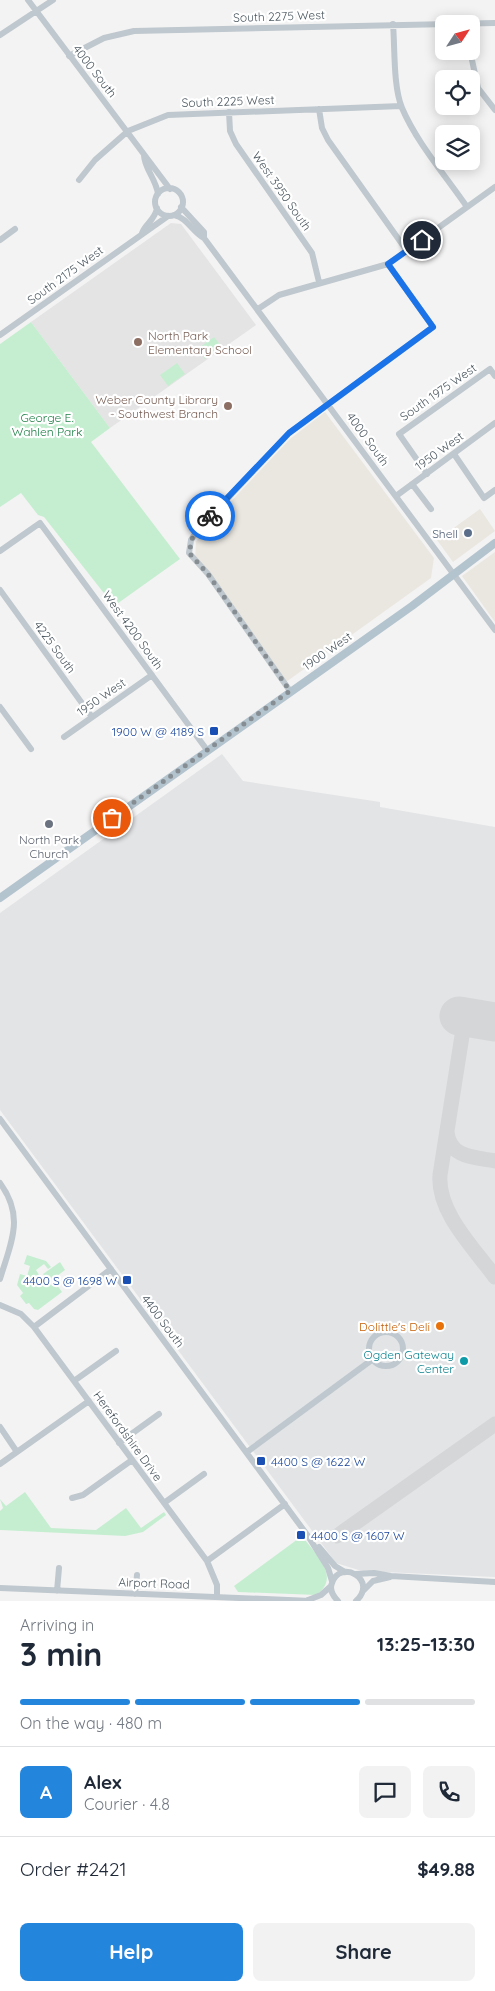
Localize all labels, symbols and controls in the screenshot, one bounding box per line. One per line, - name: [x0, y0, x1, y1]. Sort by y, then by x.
- street label: South 2275 West: [233, 7, 325, 25]
- north arrow: [435, 15, 480, 60]
- map controls: [435, 15, 480, 170]
- street label: 4000 South: [70, 42, 120, 100]
- button: locate: [435, 70, 480, 115]
- street label: South 2225 West: [181, 92, 275, 110]
- button: layers: [435, 125, 480, 170]
- street label: West 3950 South: [249, 149, 315, 233]
- pin: [401, 219, 443, 261]
- icon: home: [408, 226, 436, 254]
- street label: South 2175 West: [24, 243, 106, 307]
- place label: North Park Elementary School: [148, 328, 252, 357]
- marker: North Park Elementary School: [132, 336, 144, 348]
- street label: South 1975 West: [397, 360, 479, 424]
- place label: Weber County Library - Southwest Branch: [95, 392, 218, 421]
- marker: Weber County Library - Southwest Branch: [222, 400, 234, 412]
- street label: 4000 South: [343, 409, 393, 469]
- park label: George E. Wahlen Park: [12, 410, 82, 439]
- street label: 1950 West: [412, 428, 466, 474]
- courier: [185, 491, 235, 541]
- icon: bike: [196, 502, 224, 530]
- place label: Shell: [432, 526, 458, 541]
- marker: Shell: [462, 527, 474, 539]
- street label: West 4200 South: [99, 588, 167, 672]
- street label: 4225 South: [31, 618, 79, 676]
- street label: 1900 West: [300, 629, 354, 673]
- street label: 1950 West: [74, 675, 128, 719]
- place label: 1900 W @ 4189 S: [112, 724, 204, 739]
- marker: 1900 W @ 4189 S: [208, 725, 220, 737]
- pin: [91, 797, 133, 839]
- icon: bag: [98, 804, 126, 832]
- marker: North Park Church: [43, 818, 55, 830]
- place label: North Park Church: [19, 832, 79, 861]
- place label: 4400 S @ 1698 W: [23, 1273, 117, 1288]
- marker: 4400 S @ 1698 W: [121, 1274, 133, 1286]
- street label: 4400 South: [138, 1292, 188, 1350]
- place label: Dolittle's Deli: [359, 1319, 430, 1334]
- marker: Dolittle's Deli: [434, 1320, 446, 1332]
- place label: Ogden Gateway Center: [364, 1347, 454, 1376]
- marker: Ogden Gateway Center: [458, 1355, 470, 1367]
- street label: Herefordshire Drive: [90, 1388, 166, 1484]
- place label: 4400 S @ 1622 W: [271, 1454, 366, 1469]
- marker: 4400 S @ 1622 W: [255, 1455, 267, 1467]
- place label: 4400 S @ 1607 W: [311, 1528, 405, 1543]
- marker: 4400 S @ 1607 W: [295, 1529, 307, 1541]
- street label: Airport Road: [118, 1574, 190, 1592]
- text: Arriving in: [20, 1615, 94, 1635]
- text: 13:25–13:30: [377, 1632, 475, 1656]
- text: 3 min: [20, 1634, 102, 1674]
- text: On the way · 480 m: [20, 1713, 162, 1733]
- button: chat: [359, 1766, 411, 1818]
- button: phone: [423, 1766, 475, 1818]
- text: Alex: [84, 1770, 122, 1794]
- text: A: [40, 1780, 52, 1804]
- text: Courier · 4.8: [84, 1794, 170, 1814]
- text: Order #2421: [20, 1857, 126, 1881]
- text: $49.88: [417, 1857, 475, 1881]
- button: Help: [20, 1923, 243, 1981]
- button: Share: [253, 1923, 475, 1981]

